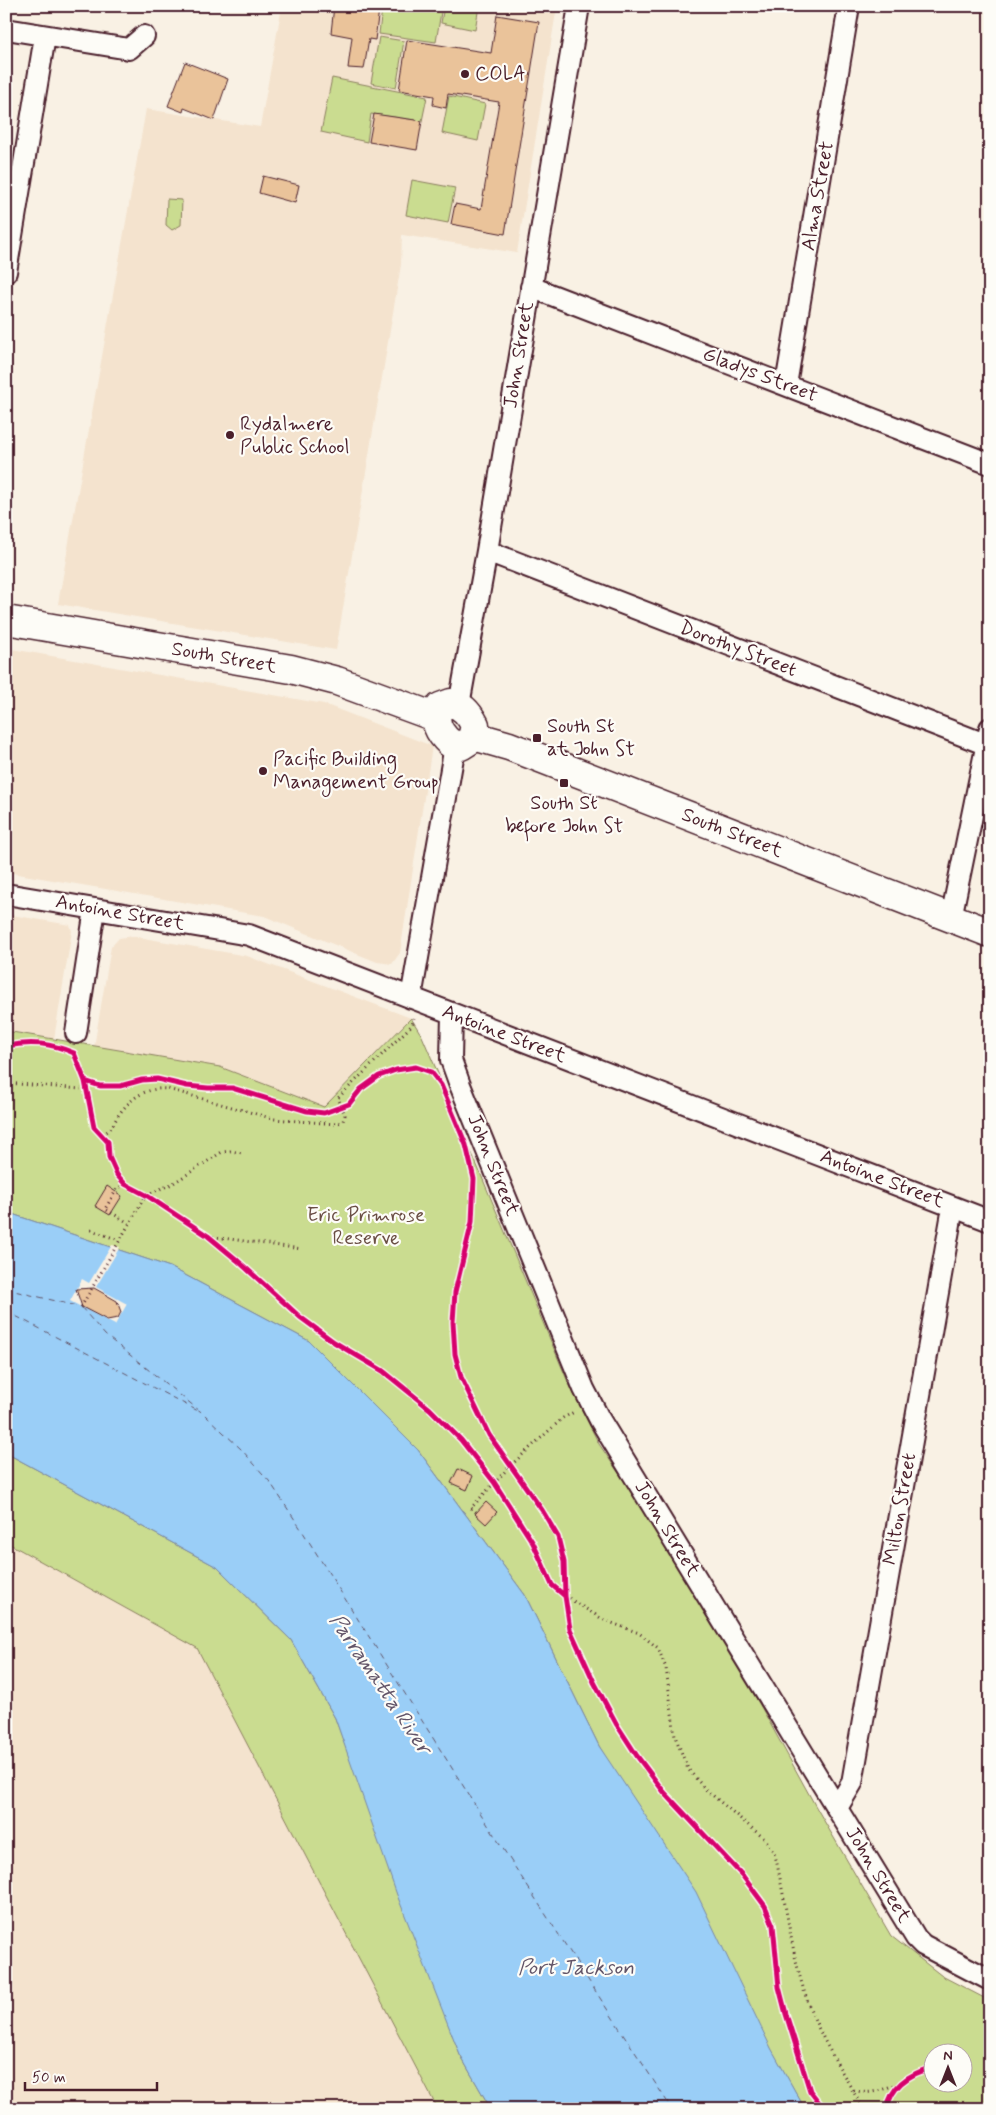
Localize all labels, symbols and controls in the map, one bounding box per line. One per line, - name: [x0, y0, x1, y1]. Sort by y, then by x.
- place label: COLA: [475, 61, 526, 88]
- marker: COLA: [459, 68, 471, 80]
- street label: Alma Street: [795, 139, 841, 253]
- street label: John Street: [497, 300, 541, 410]
- street label: Gladys Street: [699, 341, 821, 409]
- place label: Rydalmere Public School: [240, 411, 349, 461]
- marker: Rydalmere Public School: [224, 429, 236, 441]
- street label: Dorothy Street: [675, 614, 801, 684]
- street label: South Street: [169, 635, 279, 681]
- place label: South St at John St: [547, 713, 635, 763]
- marker: South St at John St: [531, 732, 543, 744]
- place label: Pacific Building Management Group: [273, 746, 439, 797]
- marker: Pacific Building Management Group: [257, 765, 269, 777]
- marker: South St before John St: [558, 777, 570, 789]
- place label: South St before John St: [505, 790, 623, 842]
- street label: South Street: [678, 801, 787, 865]
- street label: Antoine Street: [53, 888, 187, 938]
- street label: Antoine Street: [438, 998, 570, 1070]
- street label: John Street: [460, 1110, 526, 1220]
- street label: Antoine Street: [816, 1143, 948, 1215]
- park label: Eric Primrose Reserve: [307, 1202, 425, 1252]
- street label: Milton Street: [877, 1451, 923, 1567]
- street label: John Street: [628, 1476, 706, 1582]
- water label: Parramatta River: [323, 1608, 439, 1762]
- street label: John Street: [839, 1822, 917, 1928]
- water label: Port Jackson: [518, 1954, 634, 1982]
- north arrow: [924, 2042, 974, 2092]
- text: N: [943, 2047, 953, 2065]
- scale bar: [25, 2060, 158, 2092]
- text: 50 m: [32, 2068, 66, 2088]

